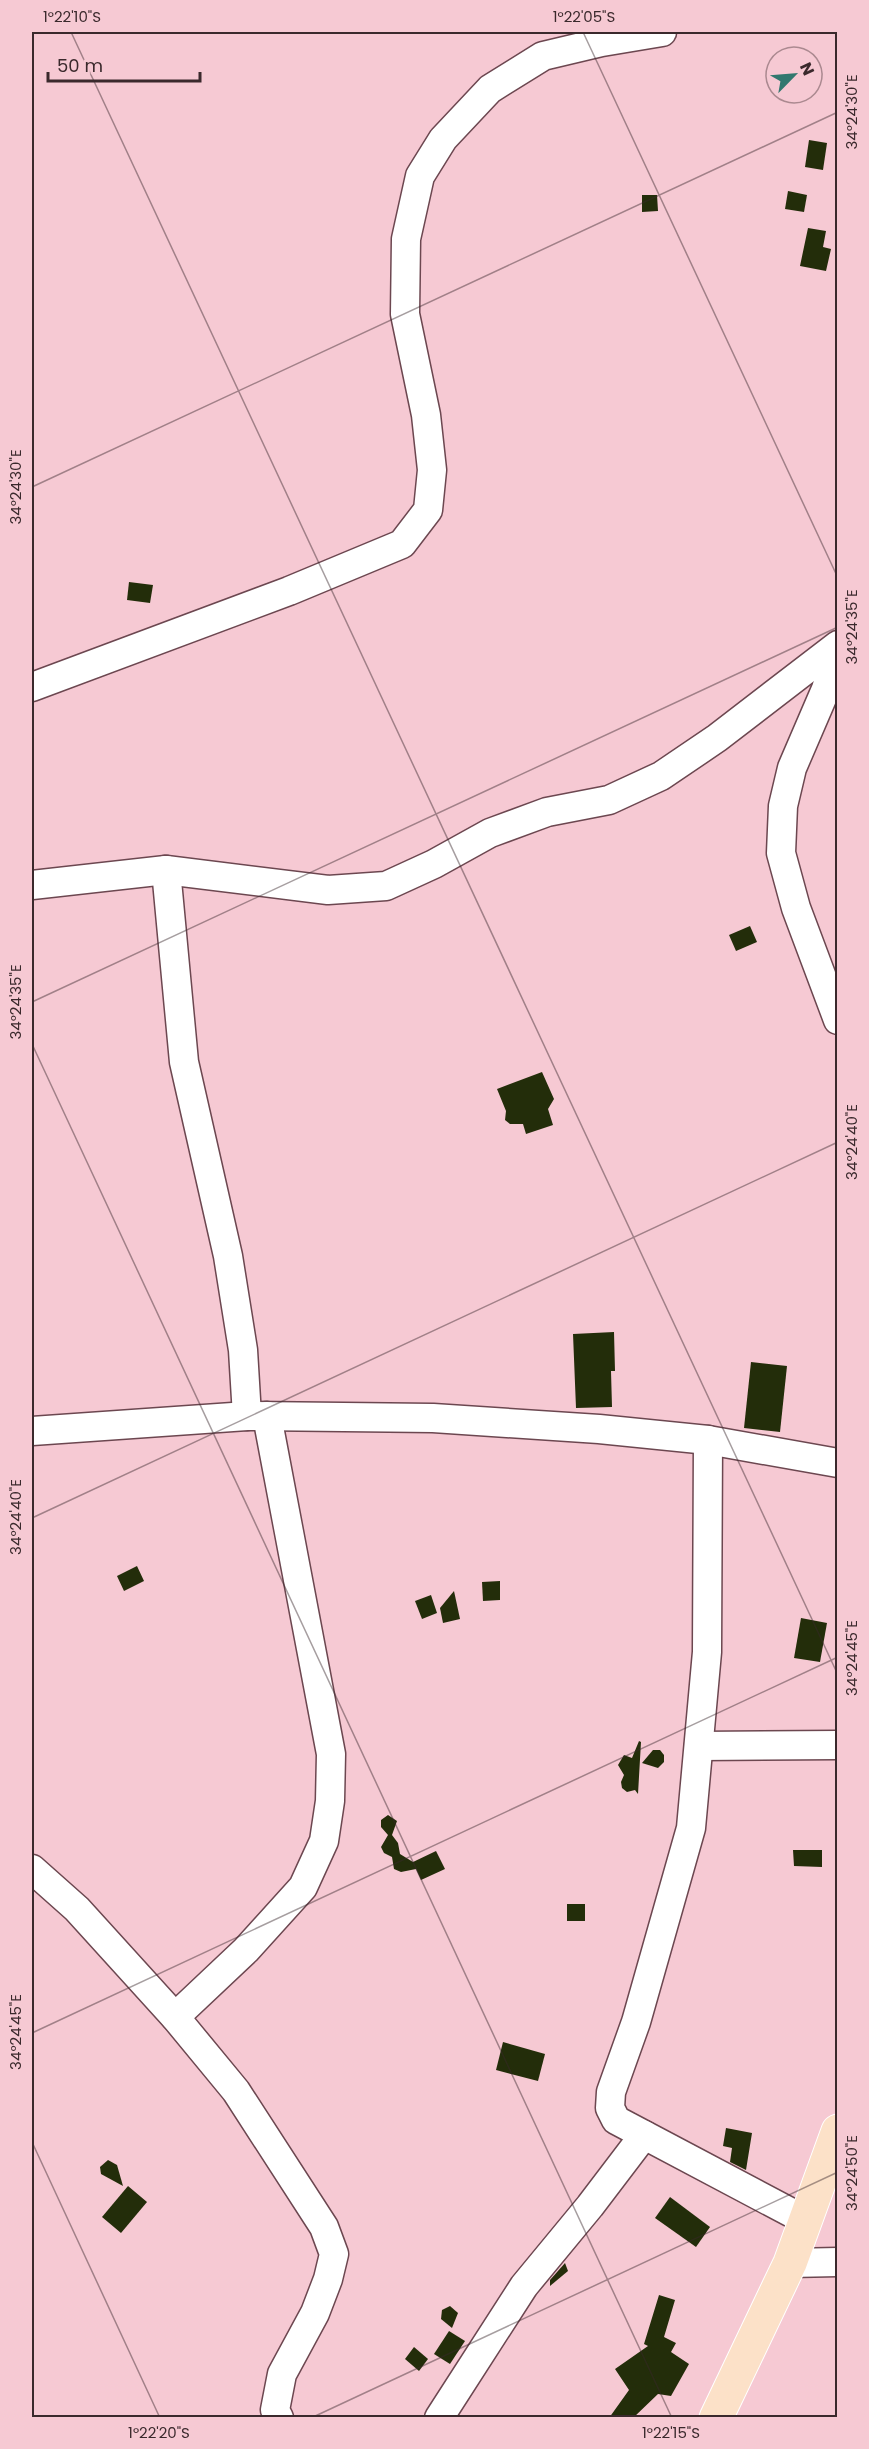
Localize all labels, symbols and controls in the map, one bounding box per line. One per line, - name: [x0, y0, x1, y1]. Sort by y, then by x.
- text: 1°22'10"S: [43, 6, 101, 27]
- text: 1°22'05"S: [553, 6, 615, 27]
- scale bar: [48, 45, 200, 83]
- north arrow: [764, 45, 824, 105]
- text: 50 m: [57, 53, 103, 78]
- text: N: [794, 59, 820, 79]
- text: 34°24'30"E: [841, 74, 862, 150]
- text: 34°24'30"E: [5, 449, 26, 525]
- text: 34°24'35"E: [841, 589, 862, 665]
- text: 34°24'35"E: [5, 964, 26, 1040]
- text: 34°24'40"E: [841, 1104, 862, 1180]
- text: 34°24'40"E: [5, 1479, 26, 1555]
- text: 34°24'45"E: [841, 1620, 862, 1696]
- text: 34°24'45"E: [5, 1994, 26, 2070]
- text: 34°24'50"E: [841, 2135, 862, 2211]
- text: 1°22'20"S: [128, 2422, 190, 2443]
- text: 1°22'15"S: [642, 2422, 700, 2443]

